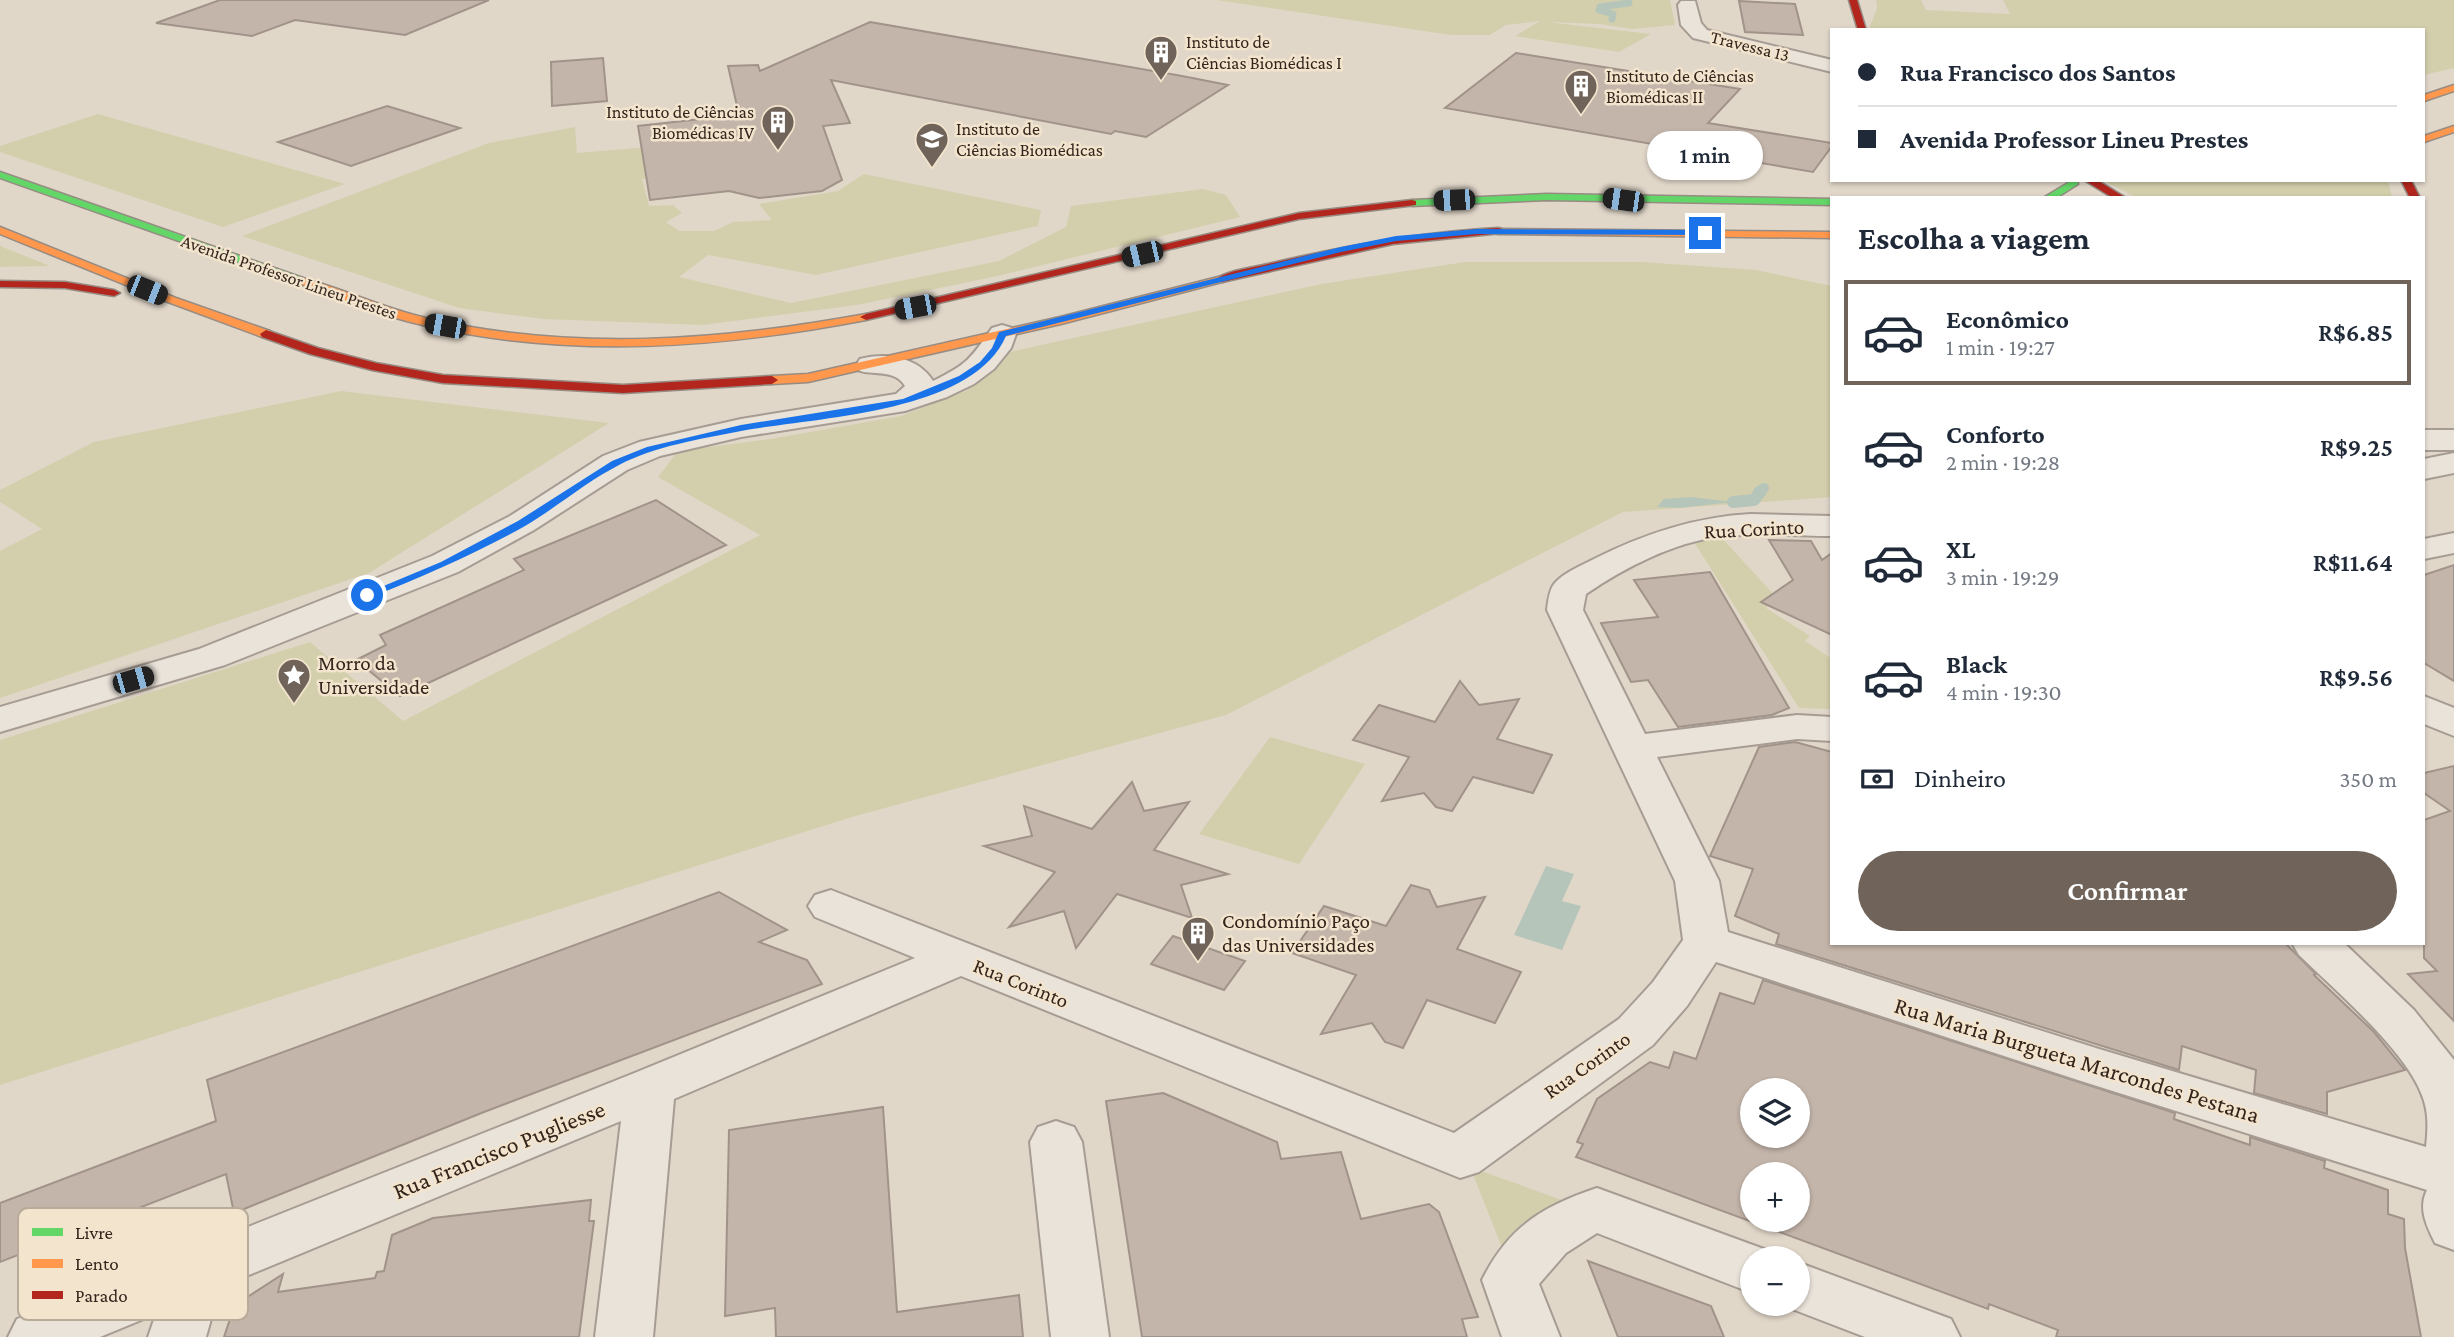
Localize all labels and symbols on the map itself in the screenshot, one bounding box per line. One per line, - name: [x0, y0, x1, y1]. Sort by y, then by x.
- street label: Travessa 13: [1709, 27, 1791, 65]
- place label: Instituto de Ciências Biomédicas I: [1186, 32, 1342, 73]
- building icon: Instituto de Ciências Biomédicas I: [1142, 33, 1180, 82]
- place label: Instituto de Ciências Biomédicas II: [1606, 66, 1754, 107]
- building icon: Instituto de Ciências Biomédicas II: [1562, 67, 1600, 116]
- place label: Instituto de Ciências Biomédicas IV: [606, 102, 755, 143]
- building icon: Instituto de Ciências Biomédicas IV: [759, 103, 797, 152]
- place label: Instituto de Ciências Biomédicas: [956, 119, 1103, 160]
- school or university icon: Instituto de Ciências Biomédicas: [913, 120, 951, 169]
- callout: 1 min: [1647, 132, 1763, 180]
- car: [1601, 187, 1646, 213]
- car: [1433, 189, 1476, 211]
- route end: [1689, 217, 1721, 249]
- street label: Avenida Professor Lineu Prestes: [179, 231, 399, 323]
- car: [1120, 239, 1165, 269]
- car: [124, 272, 171, 308]
- car: [893, 293, 938, 321]
- car: [423, 312, 468, 340]
- street label: Rua Corinto: [1703, 514, 1805, 544]
- route start: [351, 579, 383, 611]
- place label: Morro da Universidade: [318, 651, 429, 699]
- place icon: Morro da Universidade: [275, 656, 313, 705]
- car: [110, 664, 157, 696]
- place label: Condomínio Paço das Universidades: [1222, 909, 1374, 957]
- building icon: Condomínio Paço das Universidades: [1179, 914, 1217, 963]
- street label: Rua Corinto: [970, 953, 1072, 1013]
- street label: Rua Maria Burgueta Marcondes Pestana: [1891, 991, 2263, 1128]
- street label: Rua Corinto: [1539, 1026, 1635, 1104]
- street label: Rua Francisco Pugliesse: [389, 1095, 609, 1204]
- legend: [18, 1208, 248, 1320]
- text: Livre: [75, 1222, 113, 1243]
- text: Lento: [75, 1253, 119, 1274]
- text: Parado: [75, 1285, 128, 1306]

